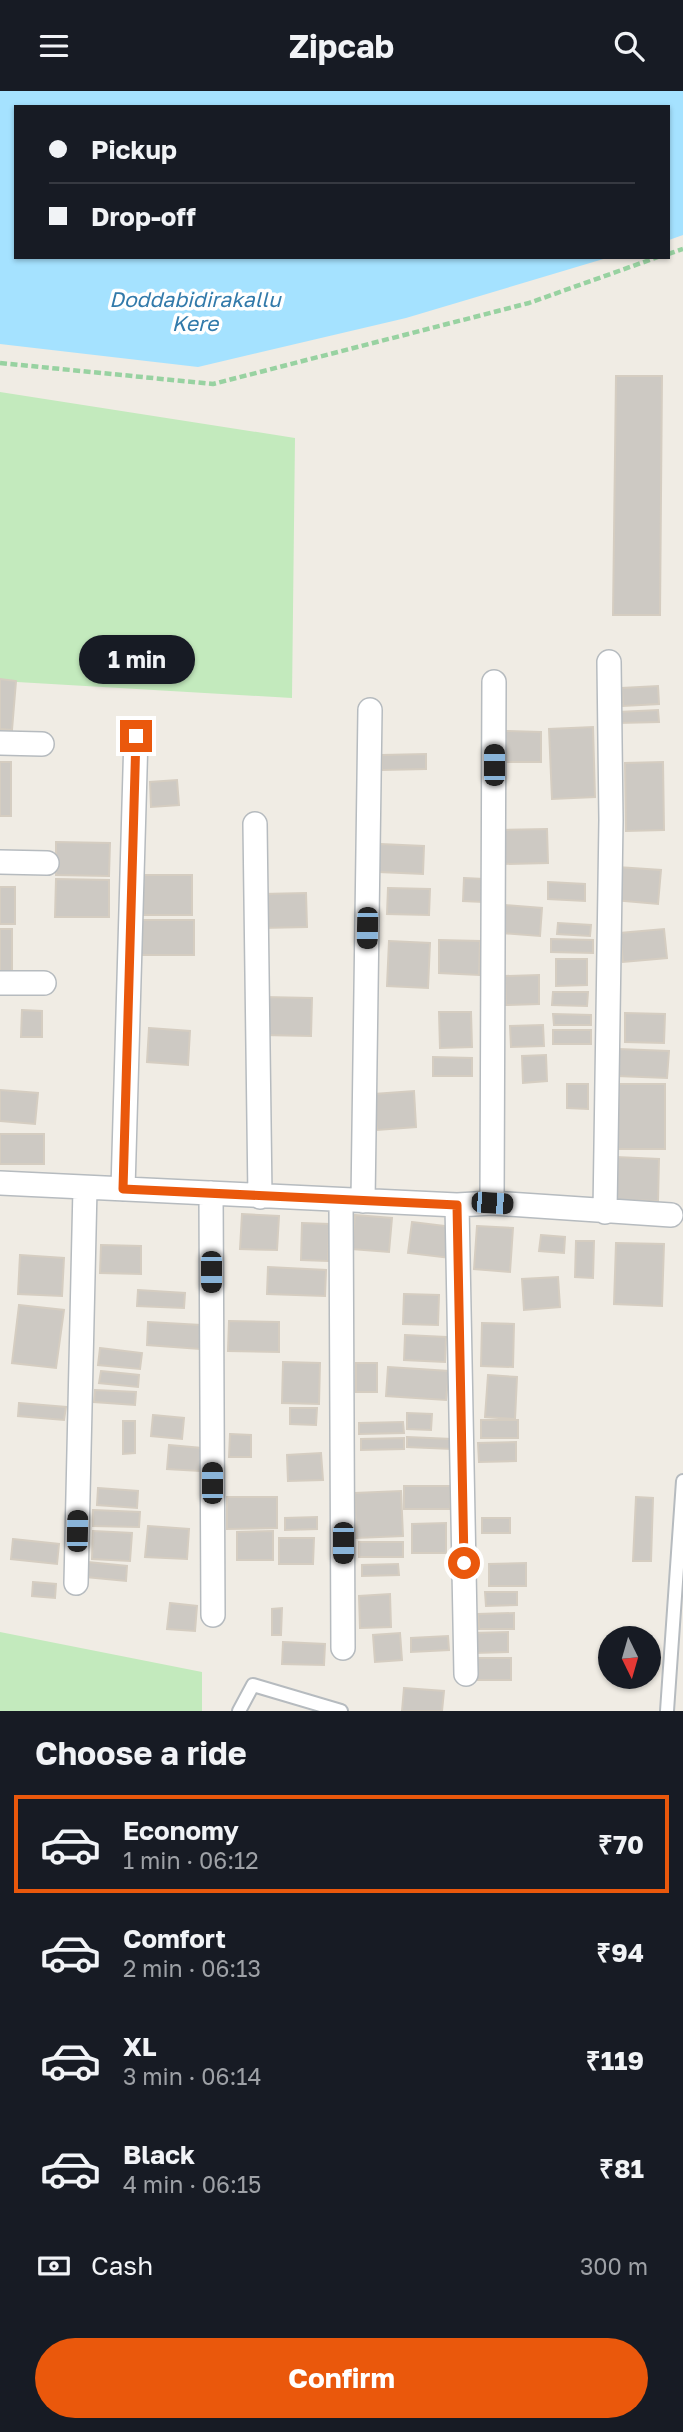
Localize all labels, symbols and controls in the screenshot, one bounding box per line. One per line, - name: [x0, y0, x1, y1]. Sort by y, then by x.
- icon: menu: [35, 27, 73, 65]
- text: Zipcab: [289, 27, 394, 65]
- icon: search: [610, 27, 648, 65]
- text: Pickup: [91, 134, 177, 165]
- text: Drop-off: [91, 201, 196, 232]
- water label: Doddabidirakallu Kere: [109, 286, 282, 336]
- callout: 1 min: [78, 635, 194, 683]
- text: 1 min: [108, 645, 166, 673]
- route end: [120, 720, 152, 752]
- car: [484, 744, 505, 786]
- car: [357, 907, 378, 949]
- car: [471, 1191, 514, 1215]
- car: [201, 1251, 222, 1293]
- car: [202, 1462, 223, 1504]
- car: [67, 1510, 88, 1552]
- car: [333, 1522, 354, 1564]
- route start: [448, 1547, 480, 1579]
- north arrow: [598, 1626, 662, 1689]
- map controls: [598, 1626, 661, 1689]
- text: Choose a ride: [35, 1734, 247, 1772]
- icon: car: [39, 1813, 102, 1876]
- text: Economy: [123, 1815, 239, 1846]
- text: ₹70: [598, 1829, 644, 1860]
- text: 1 min · 06:12: [123, 1846, 259, 1874]
- icon: car: [39, 1921, 102, 1984]
- text: Comfort: [123, 1923, 226, 1954]
- text: ₹94: [596, 1937, 644, 1968]
- text: 2 min · 06:13: [123, 1954, 261, 1982]
- icon: car: [39, 2029, 102, 2092]
- text: XL: [123, 2031, 157, 2062]
- text: ₹119: [586, 2045, 644, 2076]
- text: 3 min · 06:14: [123, 2062, 262, 2090]
- icon: car: [39, 2137, 102, 2200]
- text: Black: [123, 2139, 195, 2170]
- text: ₹81: [599, 2153, 644, 2184]
- text: 4 min · 06:15: [123, 2170, 261, 2198]
- icon: cash: [35, 2247, 73, 2285]
- text: Cash: [91, 2250, 153, 2281]
- text: 300 m: [580, 2252, 648, 2280]
- button: Confirm: [35, 2338, 648, 2418]

